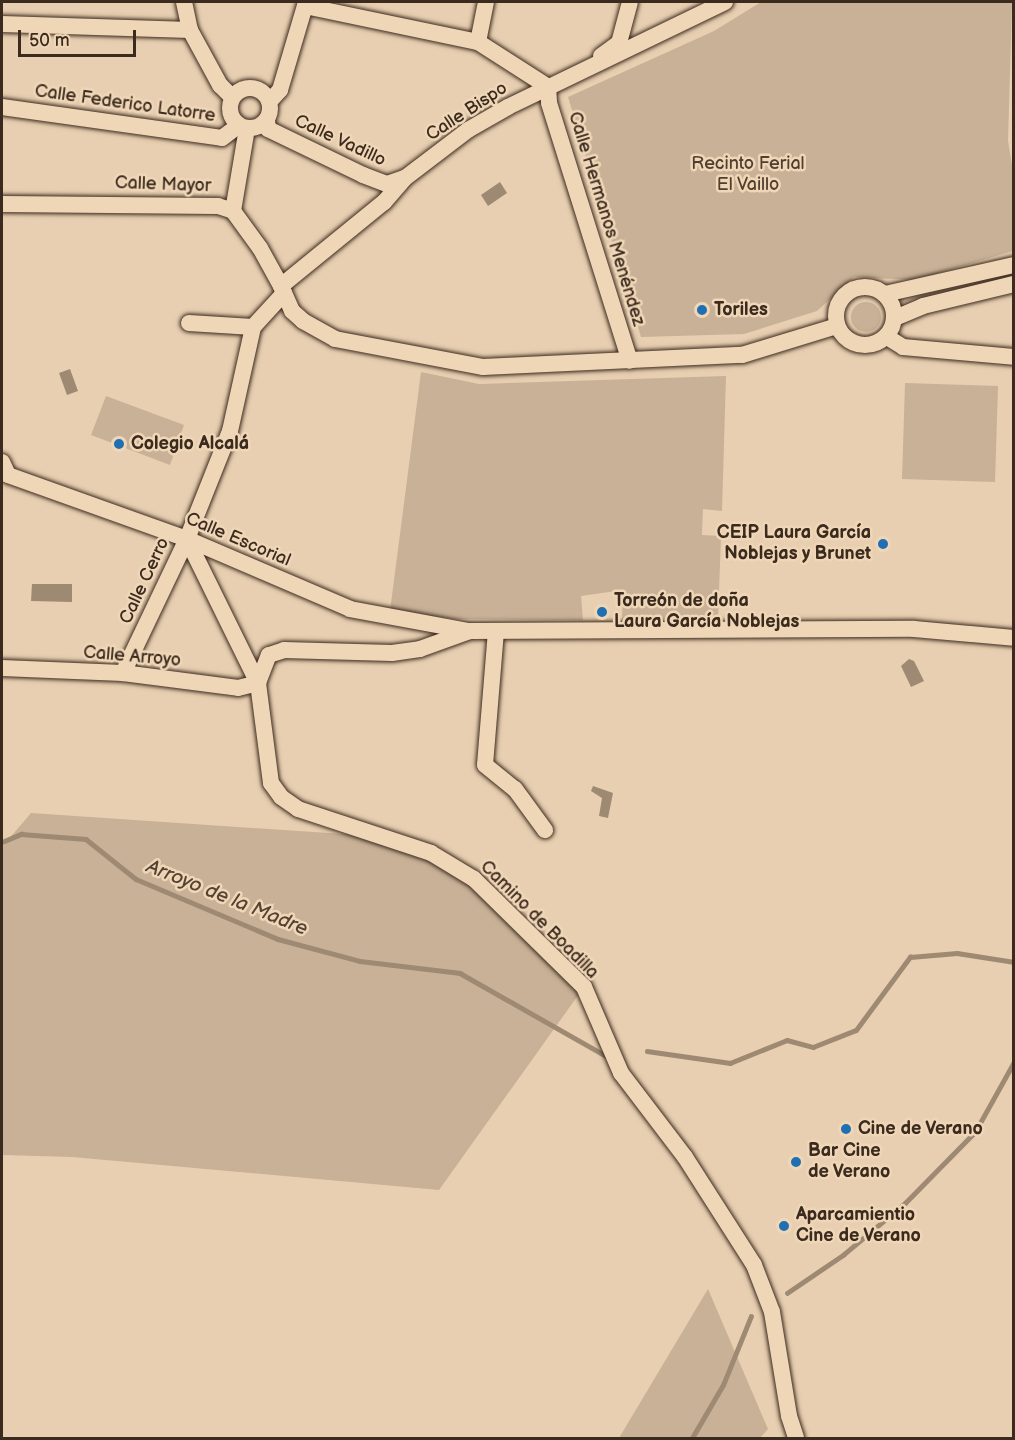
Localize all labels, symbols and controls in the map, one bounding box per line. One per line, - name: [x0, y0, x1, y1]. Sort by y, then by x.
- scale bar: [21, 18, 140, 56]
- text: 50 m: [29, 30, 70, 51]
- street label: Calle Bispo: [422, 78, 512, 146]
- street label: Calle Federico Latorre: [33, 81, 217, 127]
- street label: Calle Hermanos Menéndez: [563, 109, 649, 329]
- street label: Calle Vadillo: [291, 110, 389, 172]
- park label: Recinto Ferial El Vaillo: [691, 154, 805, 196]
- street label: Calle Mayor: [114, 173, 212, 197]
- place label: Toriles: [714, 299, 768, 321]
- marker: Toriles: [695, 303, 709, 317]
- place label: Colegio Alcalá: [131, 433, 249, 455]
- marker: Colegio Alcalá: [112, 437, 126, 451]
- street label: Calle Escorial: [182, 508, 294, 572]
- place label: CEIP Laura García Noblejas y Brunet: [717, 523, 871, 566]
- street label: Calle Cerro: [116, 534, 174, 628]
- marker: CEIP Laura García Noblejas y Brunet: [876, 537, 890, 551]
- place label: Torreón de doña Laura García Noblejas: [614, 591, 799, 634]
- marker: Torreón de doña Laura García Noblejas: [595, 605, 609, 619]
- street label: Calle Arroyo: [82, 642, 182, 672]
- water label: Arroyo de la Madre: [143, 855, 311, 941]
- street label: Camino de Boadilla: [475, 856, 603, 984]
- place label: Cine de Verano: [858, 1118, 984, 1140]
- marker: Cine de Verano: [839, 1122, 853, 1136]
- place label: Bar Cine de Verano: [808, 1141, 891, 1184]
- marker: Bar Cine de Verano: [789, 1155, 803, 1169]
- place label: Aparcamientio Cine de Verano: [796, 1205, 922, 1248]
- marker: Aparcamientio Cine de Verano: [777, 1219, 791, 1233]

